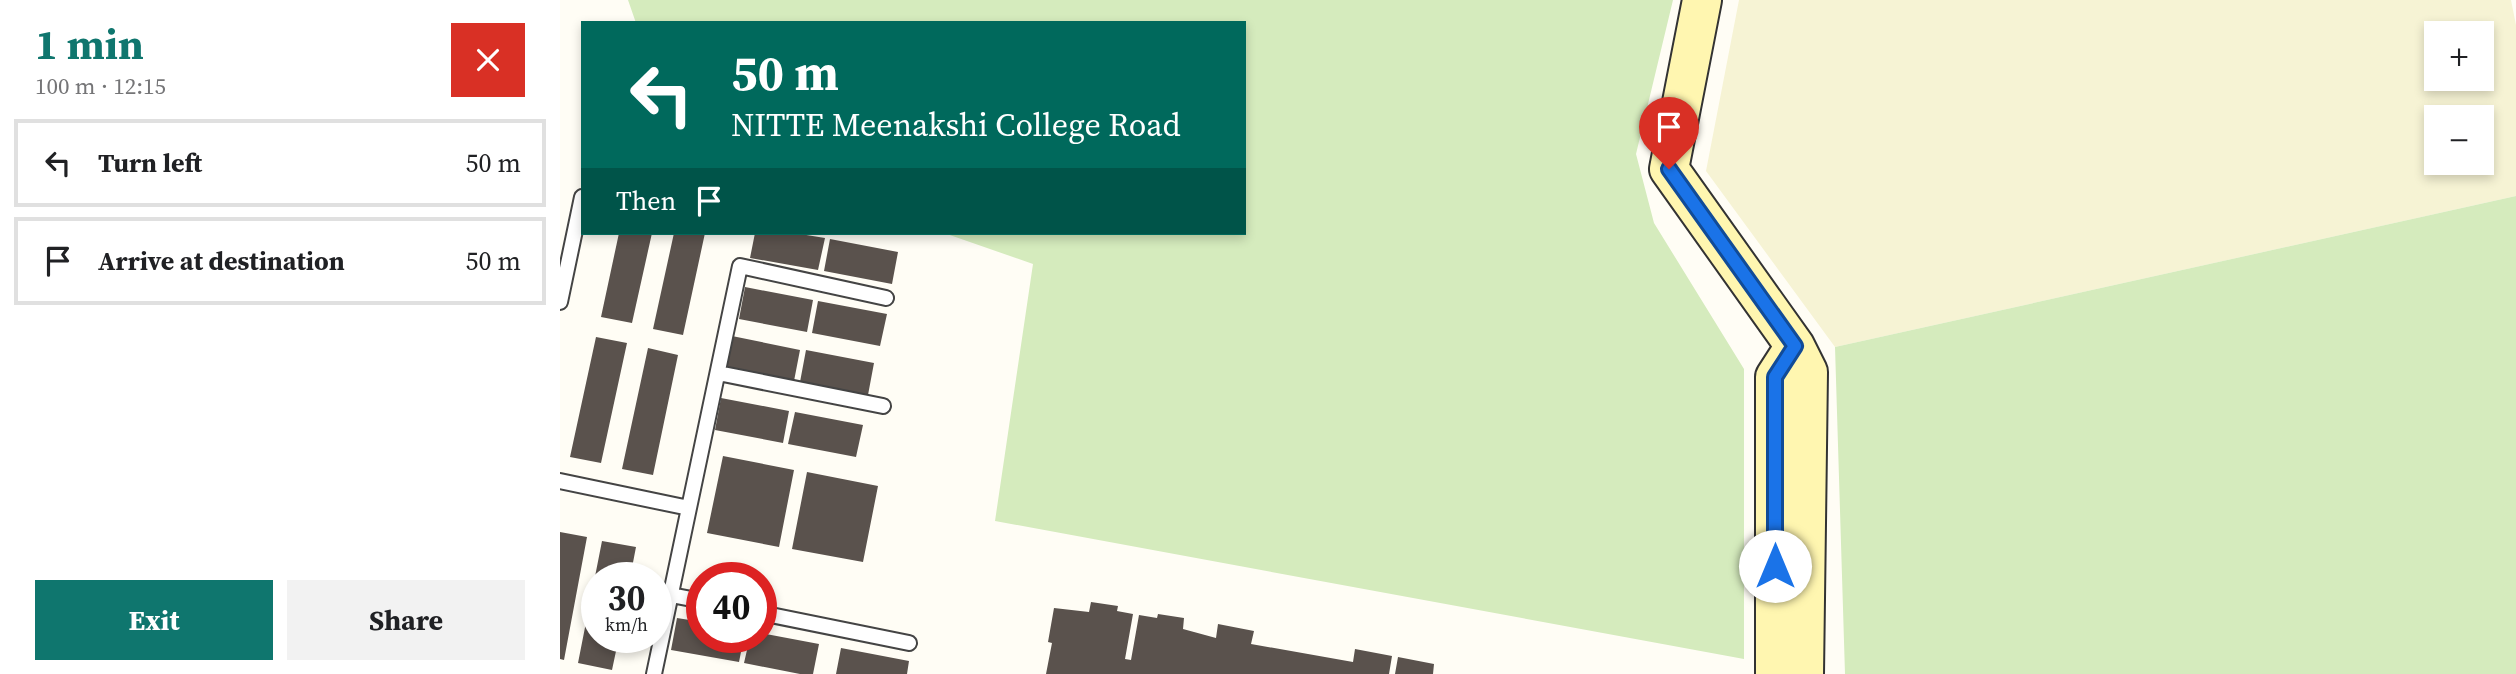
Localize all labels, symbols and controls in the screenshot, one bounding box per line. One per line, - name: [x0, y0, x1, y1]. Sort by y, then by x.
- text: 1 min: [35, 15, 144, 73]
- map controls: [2424, 21, 2494, 175]
- button: +: [2424, 21, 2494, 91]
- button: close: [451, 23, 525, 97]
- text: 50 m: [731, 39, 839, 106]
- icon: left: [616, 49, 707, 140]
- text: 100 m · 12:15: [35, 70, 166, 102]
- pin: [1639, 97, 1699, 169]
- text: NITTE Meenakshi College Road: [731, 103, 1181, 147]
- button: −: [2424, 105, 2494, 175]
- icon: arrive: [1650, 108, 1688, 146]
- icon: left: [39, 144, 77, 182]
- text: Turn left: [98, 145, 202, 181]
- text: 50 m: [466, 145, 521, 181]
- icon: arrive: [690, 182, 728, 220]
- text: Then: [616, 183, 676, 219]
- icon: arrive: [39, 242, 77, 280]
- text: Arrive at destination: [98, 243, 345, 279]
- text: 50 m: [466, 243, 521, 279]
- position arrow: [1738, 529, 1812, 603]
- speed limit sign: 40: [686, 562, 777, 653]
- text: 30: [608, 574, 645, 622]
- button: Exit: [35, 580, 273, 660]
- button: Share: [287, 580, 525, 660]
- text: km/h: [605, 612, 648, 637]

